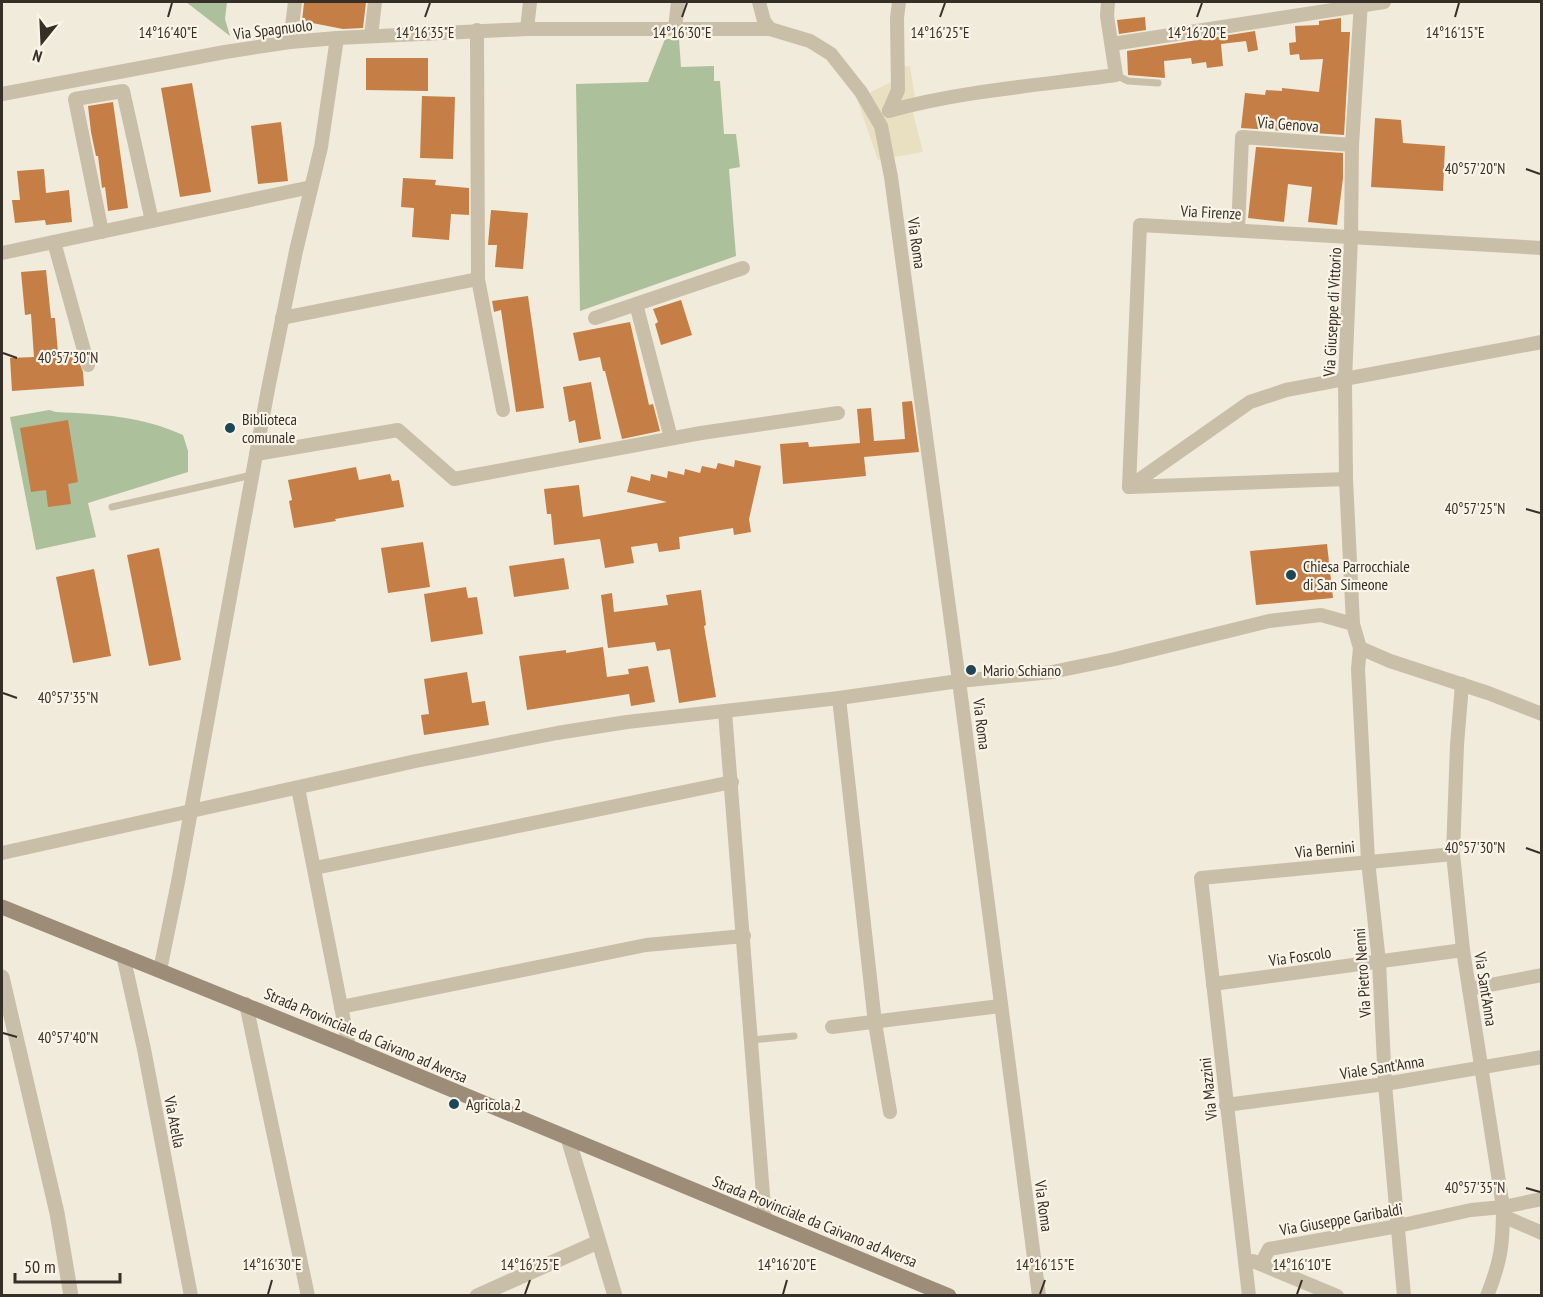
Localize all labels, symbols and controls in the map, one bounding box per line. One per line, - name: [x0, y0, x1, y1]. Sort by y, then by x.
- north arrow: [12, 12, 72, 72]
- street label: Via Spagnuolo: [231, 14, 314, 44]
- text: 14°16'40"E: [138, 23, 198, 42]
- text: 14°16'35"E: [395, 23, 455, 42]
- text: 14°16'30"E: [652, 23, 712, 42]
- text: 14°16'25"E: [910, 23, 970, 42]
- text: 14°16'20"E: [1167, 23, 1227, 42]
- text: 14°16'15"E: [1425, 23, 1485, 42]
- text: N: [30, 45, 45, 67]
- street label: Via Genova: [1256, 112, 1319, 136]
- text: 40°57'20"N: [1445, 159, 1505, 178]
- street label: Via Firenze: [1179, 200, 1242, 224]
- street label: Via Roma: [903, 215, 930, 270]
- street label: Via Giuseppe di Vittorio: [1319, 247, 1345, 378]
- text: 40°57'30"N: [38, 348, 98, 367]
- place label: Biblioteca comunale: [242, 409, 297, 447]
- marker: Biblioteca comunale: [223, 421, 237, 435]
- text: 40°57'25"N: [1445, 499, 1505, 518]
- place label: Chiesa Parrocchiale di San Simeone: [1303, 556, 1410, 594]
- marker: Chiesa Parrocchiale di San Simeone: [1284, 568, 1298, 582]
- place label: Mario Schiano: [983, 660, 1061, 680]
- marker: Mario Schiano: [964, 663, 978, 677]
- text: 40°57'35"N: [38, 688, 98, 707]
- street label: Via Roma: [969, 696, 995, 751]
- street label: Via Bernini: [1293, 836, 1356, 862]
- text: 40°57'30"N: [1445, 838, 1505, 857]
- street label: Via Pietro Nenni: [1349, 928, 1375, 1019]
- street label: Via Foscolo: [1267, 942, 1332, 970]
- street label: Via Sant'Anna: [1470, 950, 1502, 1027]
- street label: Strada Provinciale da Caivano ad Aversa: [261, 983, 471, 1087]
- text: 40°57'40"N: [38, 1028, 98, 1047]
- street label: Viale Sant'Anna: [1337, 1050, 1426, 1084]
- street label: Via Mazzini: [1195, 1057, 1221, 1122]
- street label: Via Atella: [160, 1093, 190, 1150]
- place label: Agricola 2: [466, 1094, 521, 1114]
- marker: Agricola 2: [447, 1097, 461, 1111]
- street label: Strada Provinciale da Caivano ad Aversa: [710, 1171, 920, 1271]
- street label: Via Roma: [1030, 1178, 1057, 1233]
- text: 40°57'35"N: [1445, 1178, 1505, 1197]
- street label: Via Giuseppe Garibaldi: [1277, 1198, 1404, 1240]
- scale bar: [15, 1246, 120, 1284]
- text: 50 m: [24, 1255, 56, 1278]
- text: 14°16'30"E: [242, 1255, 302, 1274]
- text: 14°16'25"E: [500, 1255, 560, 1274]
- text: 14°16'20"E: [757, 1255, 817, 1274]
- text: 14°16'15"E: [1015, 1255, 1075, 1274]
- text: 14°16'10"E: [1272, 1255, 1332, 1274]

